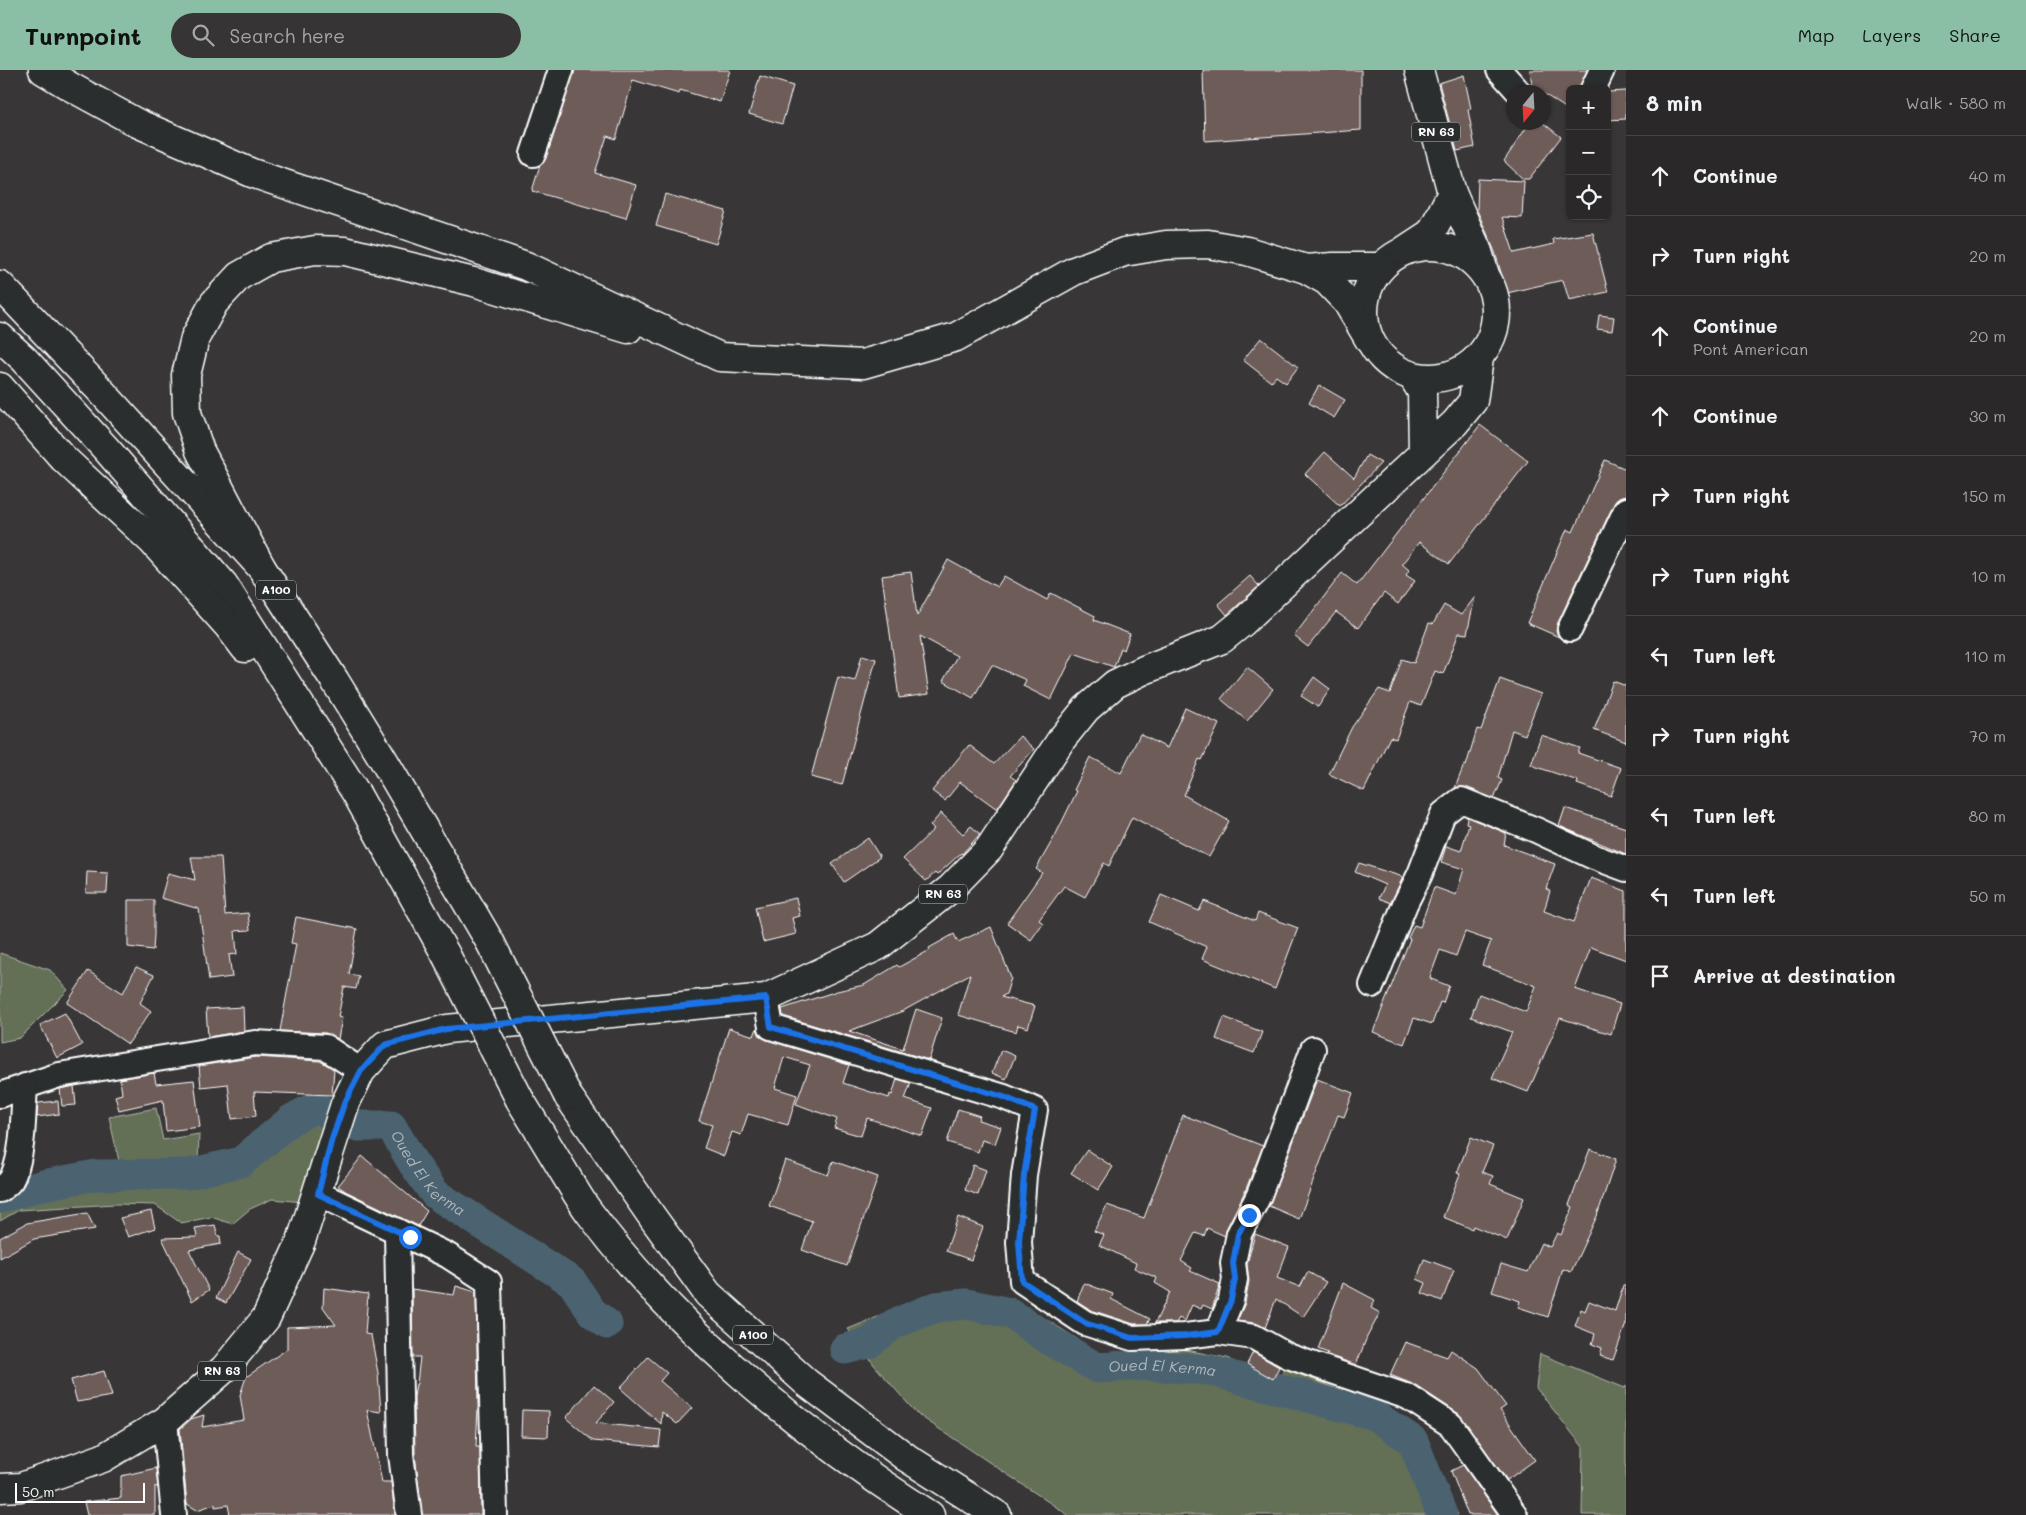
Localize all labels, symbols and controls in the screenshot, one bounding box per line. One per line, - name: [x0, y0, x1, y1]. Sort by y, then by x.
- search box: [171, 13, 521, 58]
- text: Turnpoint: [25, 20, 141, 51]
- icon: search: [189, 21, 217, 49]
- text: Search here: [229, 23, 345, 48]
- text: Map: [1798, 23, 1834, 47]
- text: Layers: [1862, 23, 1921, 47]
- text: Share: [1949, 23, 2001, 47]
- north arrow: [1506, 85, 1551, 130]
- map controls: [1566, 85, 1611, 220]
- button: +: [1566, 85, 1611, 130]
- text: 8 min: [1646, 89, 1702, 116]
- text: Walk · 580 m: [1906, 92, 2006, 113]
- road number: RN 63: [1412, 122, 1460, 142]
- button: −: [1566, 130, 1611, 175]
- icon: ahead: [1646, 162, 1674, 190]
- text: Continue: [1693, 163, 1778, 188]
- text: 40 m: [1969, 165, 2006, 186]
- button: locate: [1566, 175, 1611, 220]
- icon: right: [1646, 242, 1674, 270]
- text: Turn right: [1693, 243, 1790, 268]
- text: 20 m: [1969, 245, 2006, 266]
- text: Continue: [1693, 313, 1778, 338]
- icon: ahead: [1646, 322, 1674, 350]
- text: 20 m: [1969, 325, 2006, 346]
- text: Pont American: [1693, 338, 1808, 359]
- icon: ahead: [1646, 402, 1674, 430]
- text: Continue: [1693, 403, 1778, 428]
- text: 30 m: [1969, 405, 2006, 426]
- icon: right: [1646, 482, 1674, 510]
- text: Turn right: [1693, 483, 1790, 508]
- text: 150 m: [1962, 485, 2006, 506]
- icon: right: [1646, 562, 1674, 590]
- text: Turn right: [1693, 563, 1790, 588]
- text: 10 m: [1971, 565, 2006, 586]
- road number: A100: [256, 580, 296, 600]
- icon: left: [1646, 642, 1674, 670]
- text: Turn left: [1693, 643, 1776, 668]
- text: 110 m: [1964, 645, 2006, 666]
- icon: right: [1646, 722, 1674, 750]
- text: Turn right: [1693, 723, 1790, 748]
- text: 70 m: [1969, 725, 2006, 746]
- icon: left: [1646, 802, 1674, 830]
- text: Turn left: [1693, 803, 1776, 828]
- text: 80 m: [1969, 805, 2006, 826]
- icon: left: [1646, 882, 1674, 910]
- text: Turn left: [1693, 883, 1776, 908]
- road number: RN 63: [919, 884, 967, 904]
- text: 50 m: [1969, 885, 2006, 906]
- icon: arrive: [1646, 962, 1674, 990]
- text: Arrive at destination: [1693, 963, 1896, 988]
- water label: Oued El Kerma: [387, 1126, 470, 1220]
- route end: [1238, 1204, 1261, 1227]
- route start: [399, 1226, 422, 1249]
- road number: A100: [733, 1326, 773, 1344]
- water label: Oued El Kerma: [1108, 1354, 1219, 1381]
- road number: RN 63: [198, 1362, 246, 1380]
- scale bar: [15, 1480, 145, 1503]
- text: 50 m: [22, 1482, 54, 1501]

